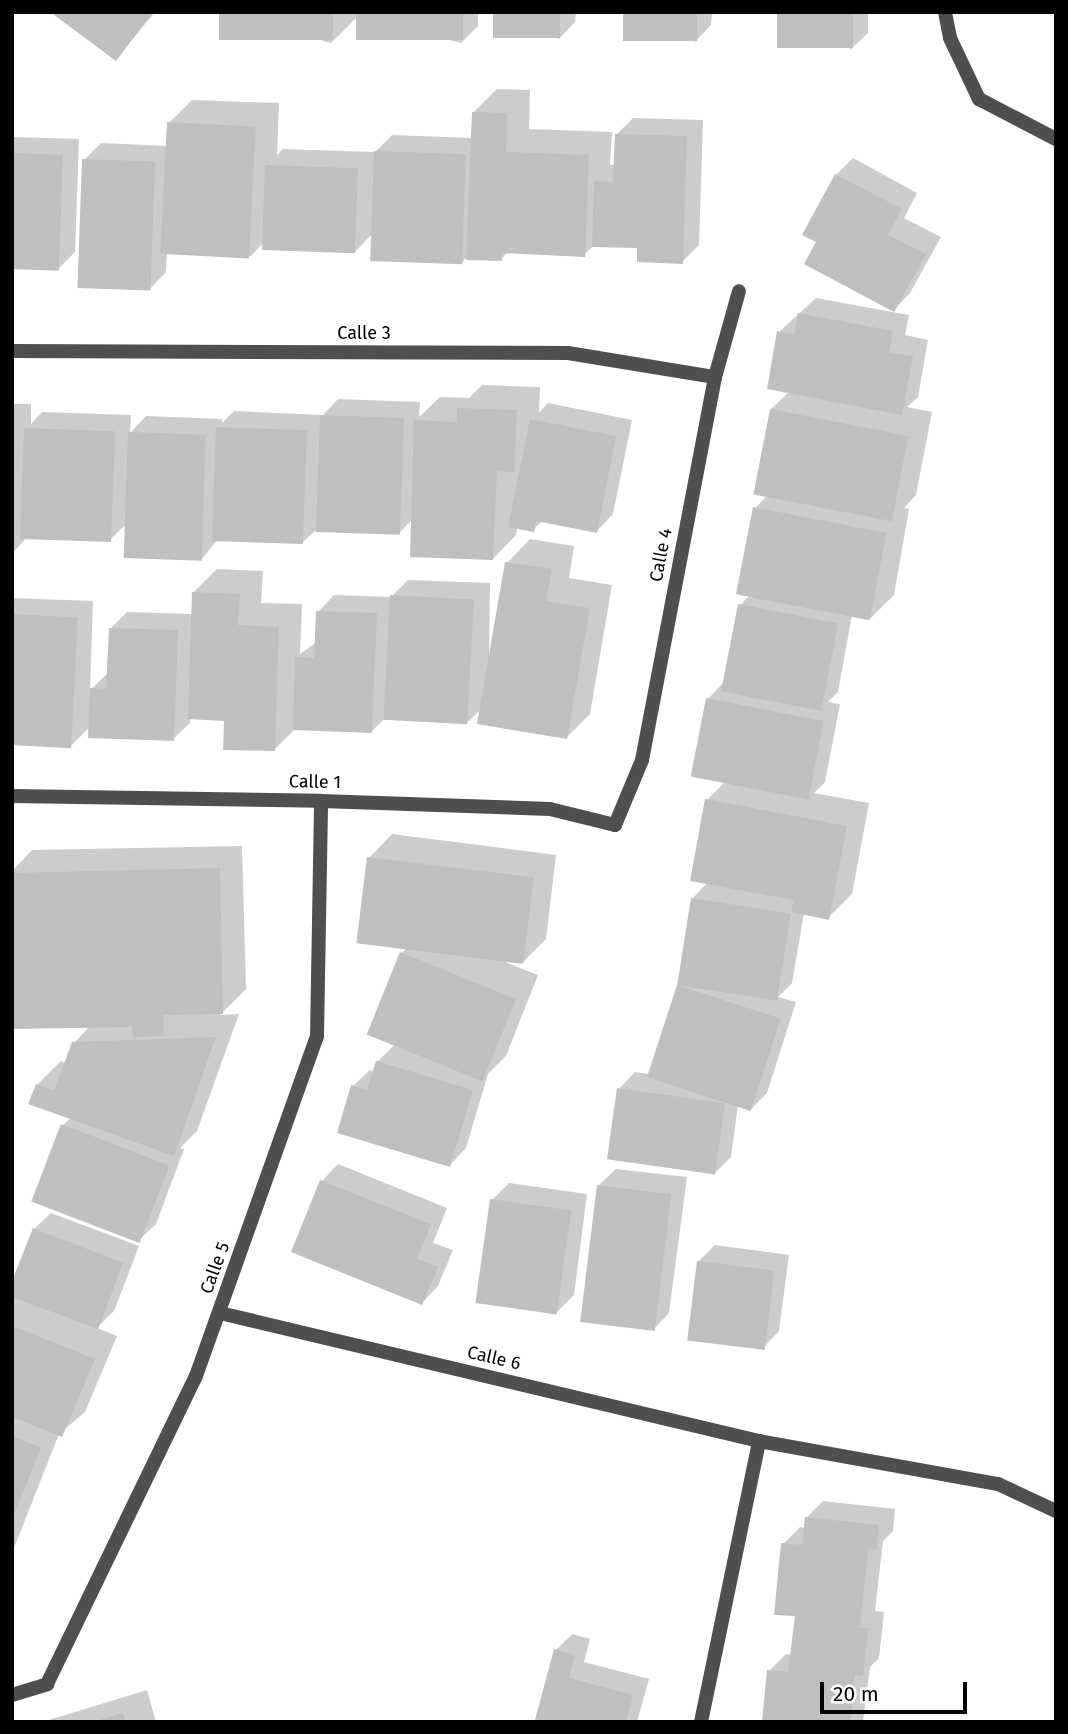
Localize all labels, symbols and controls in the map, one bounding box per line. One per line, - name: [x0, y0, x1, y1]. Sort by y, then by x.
- street label: Calle 3: [337, 322, 391, 344]
- street label: Calle 4: [645, 526, 677, 584]
- street label: Calle 1: [289, 771, 341, 793]
- street label: Calle 5: [196, 1239, 234, 1297]
- street label: Calle 6: [465, 1341, 523, 1375]
- scale bar: [823, 1668, 970, 1712]
- text: 20 m: [833, 1681, 879, 1707]

